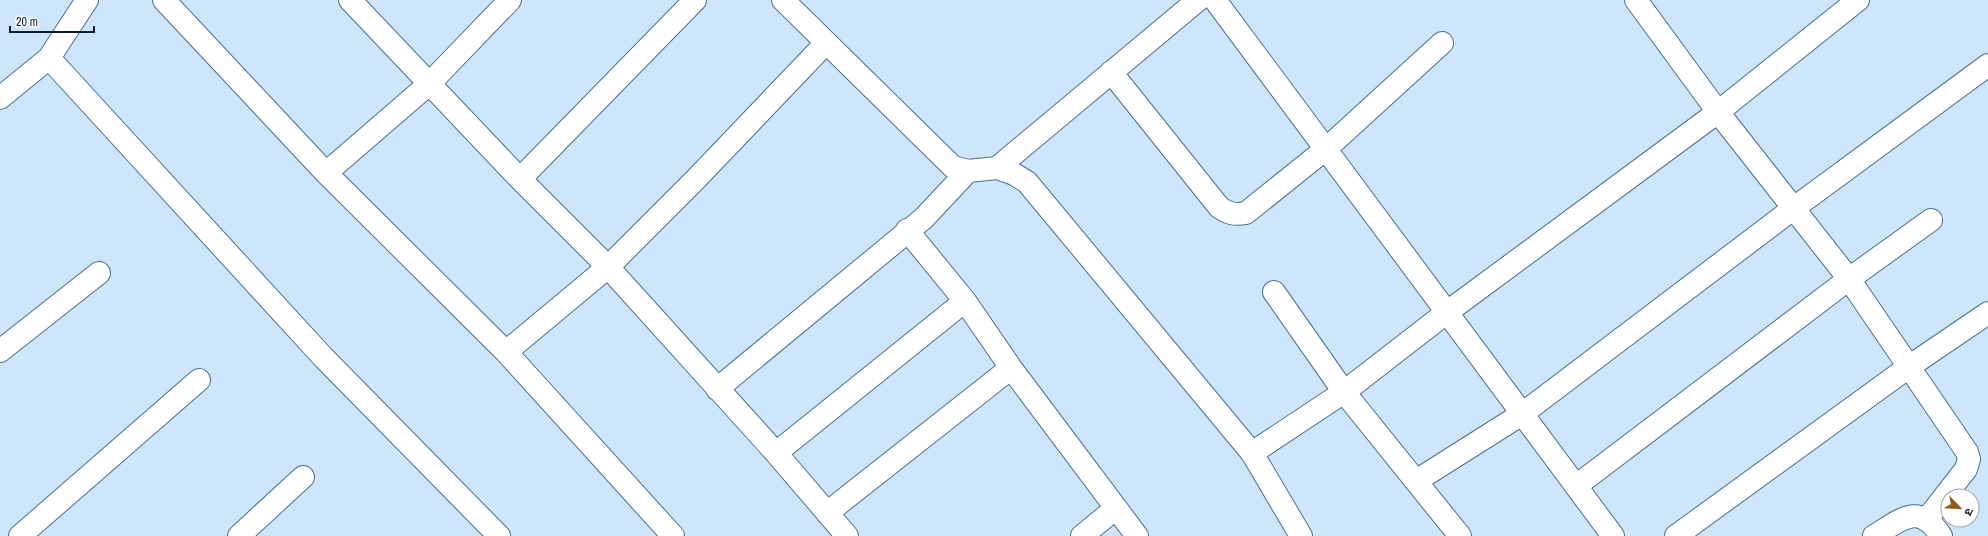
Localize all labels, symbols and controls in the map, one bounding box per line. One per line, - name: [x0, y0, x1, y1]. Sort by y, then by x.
- scale bar: [10, 8, 94, 34]
- text: 20 m: [16, 14, 38, 30]
- north arrow: [1940, 488, 1980, 528]
- text: उ: [1961, 506, 1977, 518]

